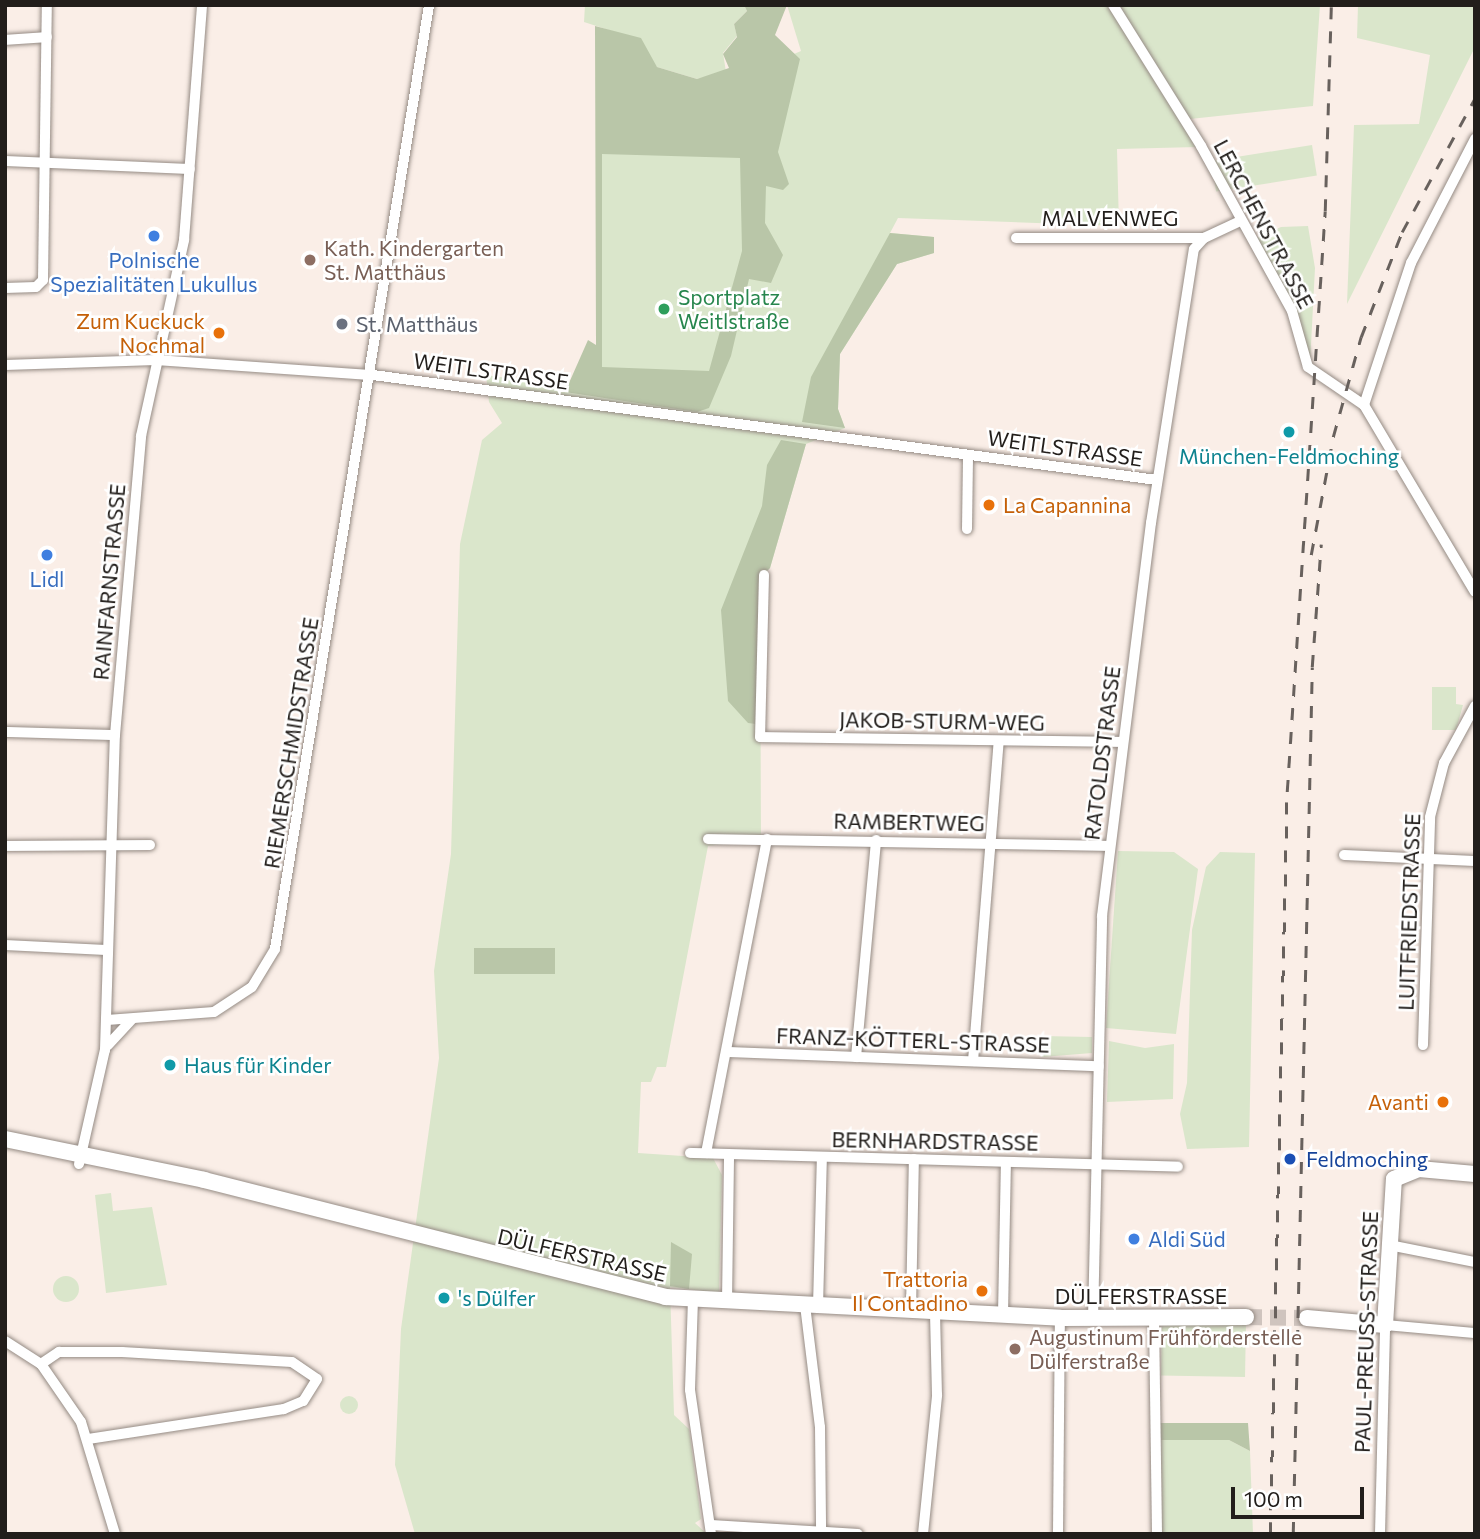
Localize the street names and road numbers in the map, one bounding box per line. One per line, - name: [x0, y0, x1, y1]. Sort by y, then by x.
- street label: LERCHENSTRASSE: [1209, 135, 1319, 313]
- street label: MALVENWEG: [1042, 205, 1178, 231]
- street label: WEITLSTRASSE: [412, 348, 570, 394]
- street label: WEITLSTRASSE: [986, 425, 1144, 471]
- street label: RAINFARNSTRASSE: [88, 483, 130, 681]
- street label: RIEMERSCHMIDSTRASSE: [259, 616, 323, 870]
- street label: RATOLDSTRASSE: [1079, 664, 1125, 842]
- street label: JAKOB-STURM-WEG: [839, 707, 1045, 735]
- street label: RAMBERTWEG: [833, 808, 985, 836]
- street label: LUITFRIEDSTRASSE: [1393, 813, 1425, 1011]
- street label: FRANZ-KÖTTERL-STRASSE: [776, 1023, 1050, 1057]
- street label: BERNHARDSTRASSE: [831, 1127, 1039, 1155]
- street label: PAUL-PREUSS-STRASSE: [1349, 1211, 1383, 1453]
- street label: DÜLFERSTRASSE: [495, 1223, 669, 1287]
- street label: DÜLFERSTRASSE: [1055, 1283, 1227, 1309]

